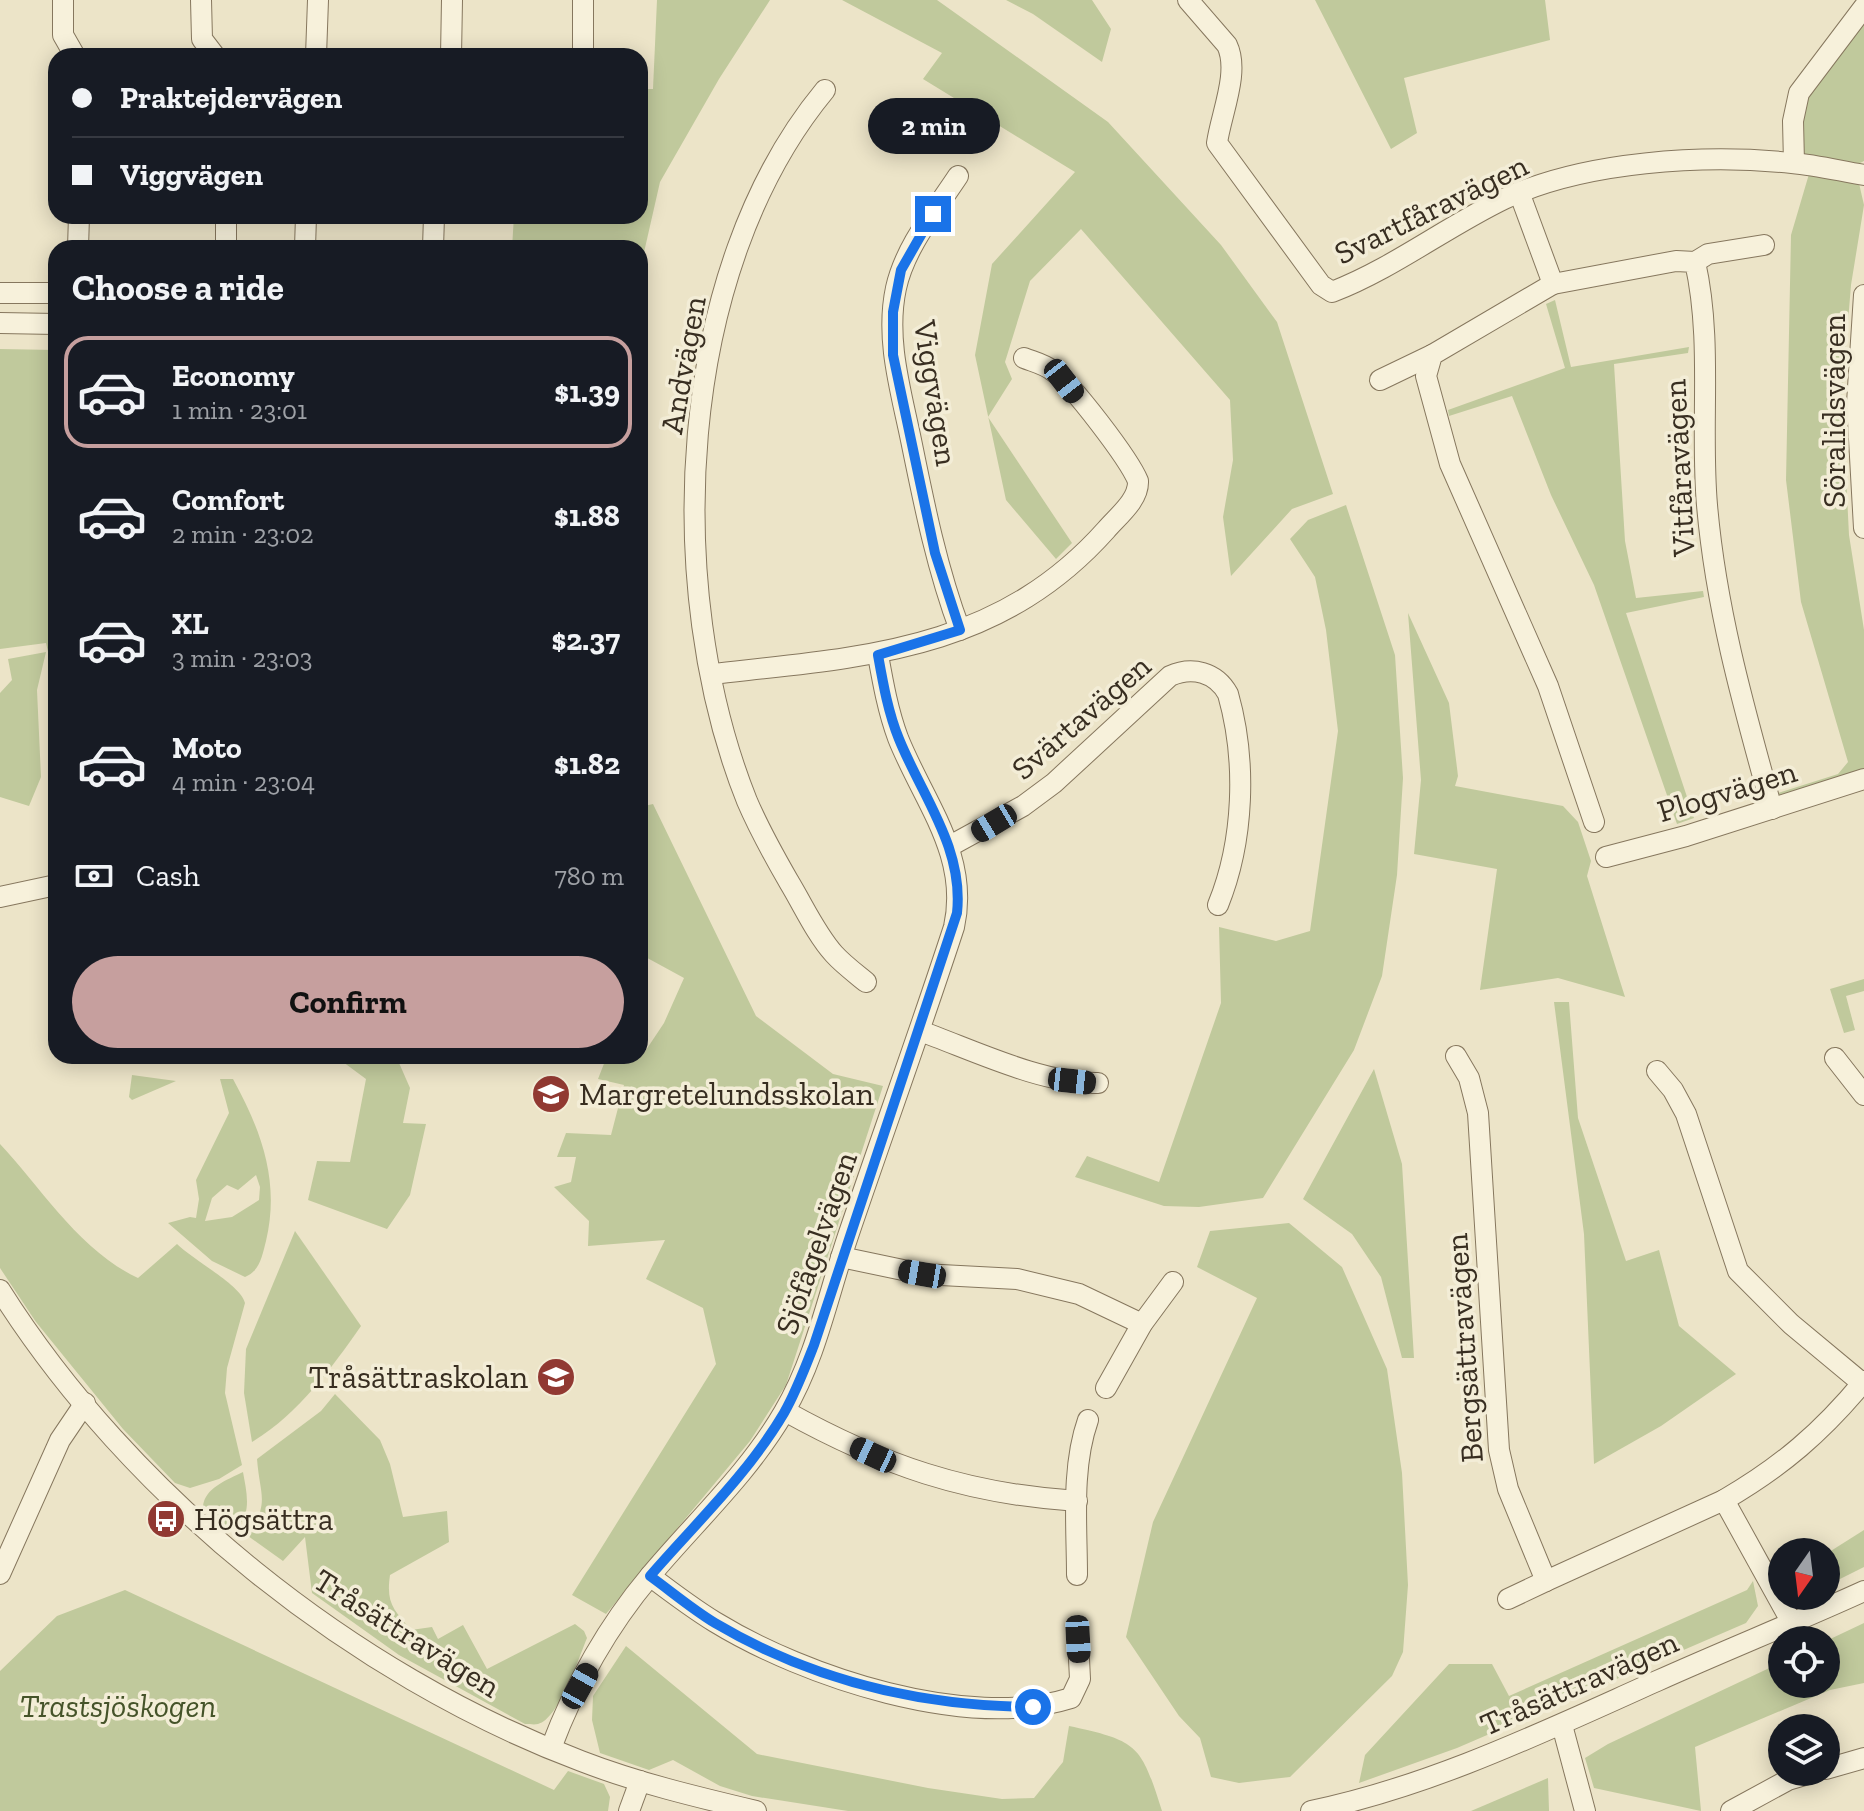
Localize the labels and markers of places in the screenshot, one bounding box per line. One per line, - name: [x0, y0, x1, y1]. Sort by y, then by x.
- school or university icon: Margretelundsskolan: [530, 1073, 572, 1115]
- place label: Margretelundsskolan: [579, 1075, 875, 1113]
- school or university icon: Tråsättraskolan: [535, 1356, 577, 1398]
- place label: Tråsättraskolan: [309, 1358, 529, 1396]
- bus stop icon: Högsättra: [145, 1498, 187, 1540]
- place label: Högsättra: [194, 1500, 334, 1538]

